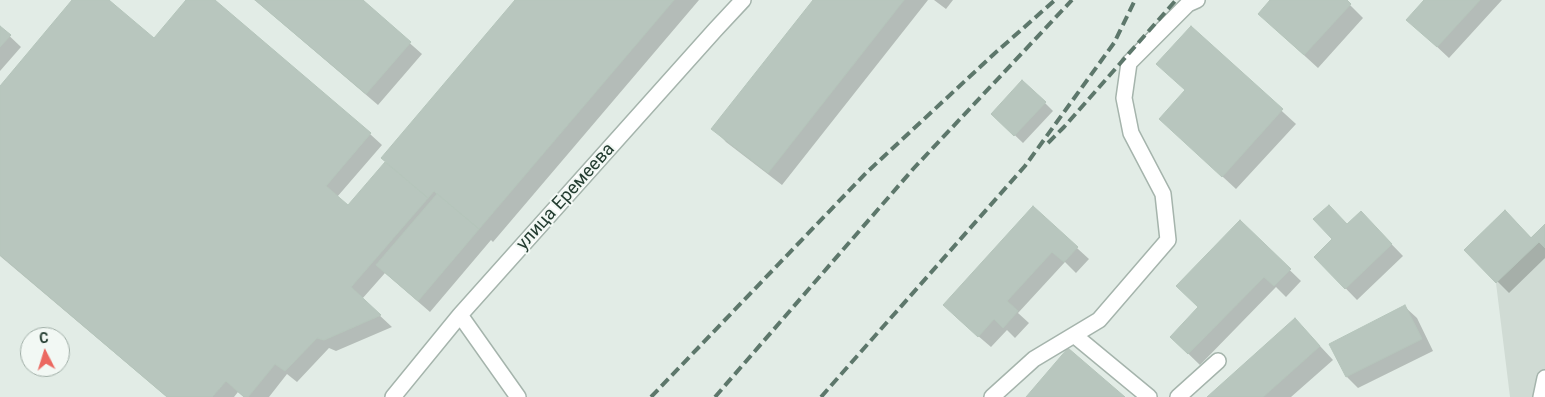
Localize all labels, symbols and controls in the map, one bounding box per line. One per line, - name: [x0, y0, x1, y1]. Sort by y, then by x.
- street label: улица Еремеева: [512, 139, 620, 255]
- north arrow: [20, 327, 70, 377]
- text: С: [39, 330, 49, 346]

